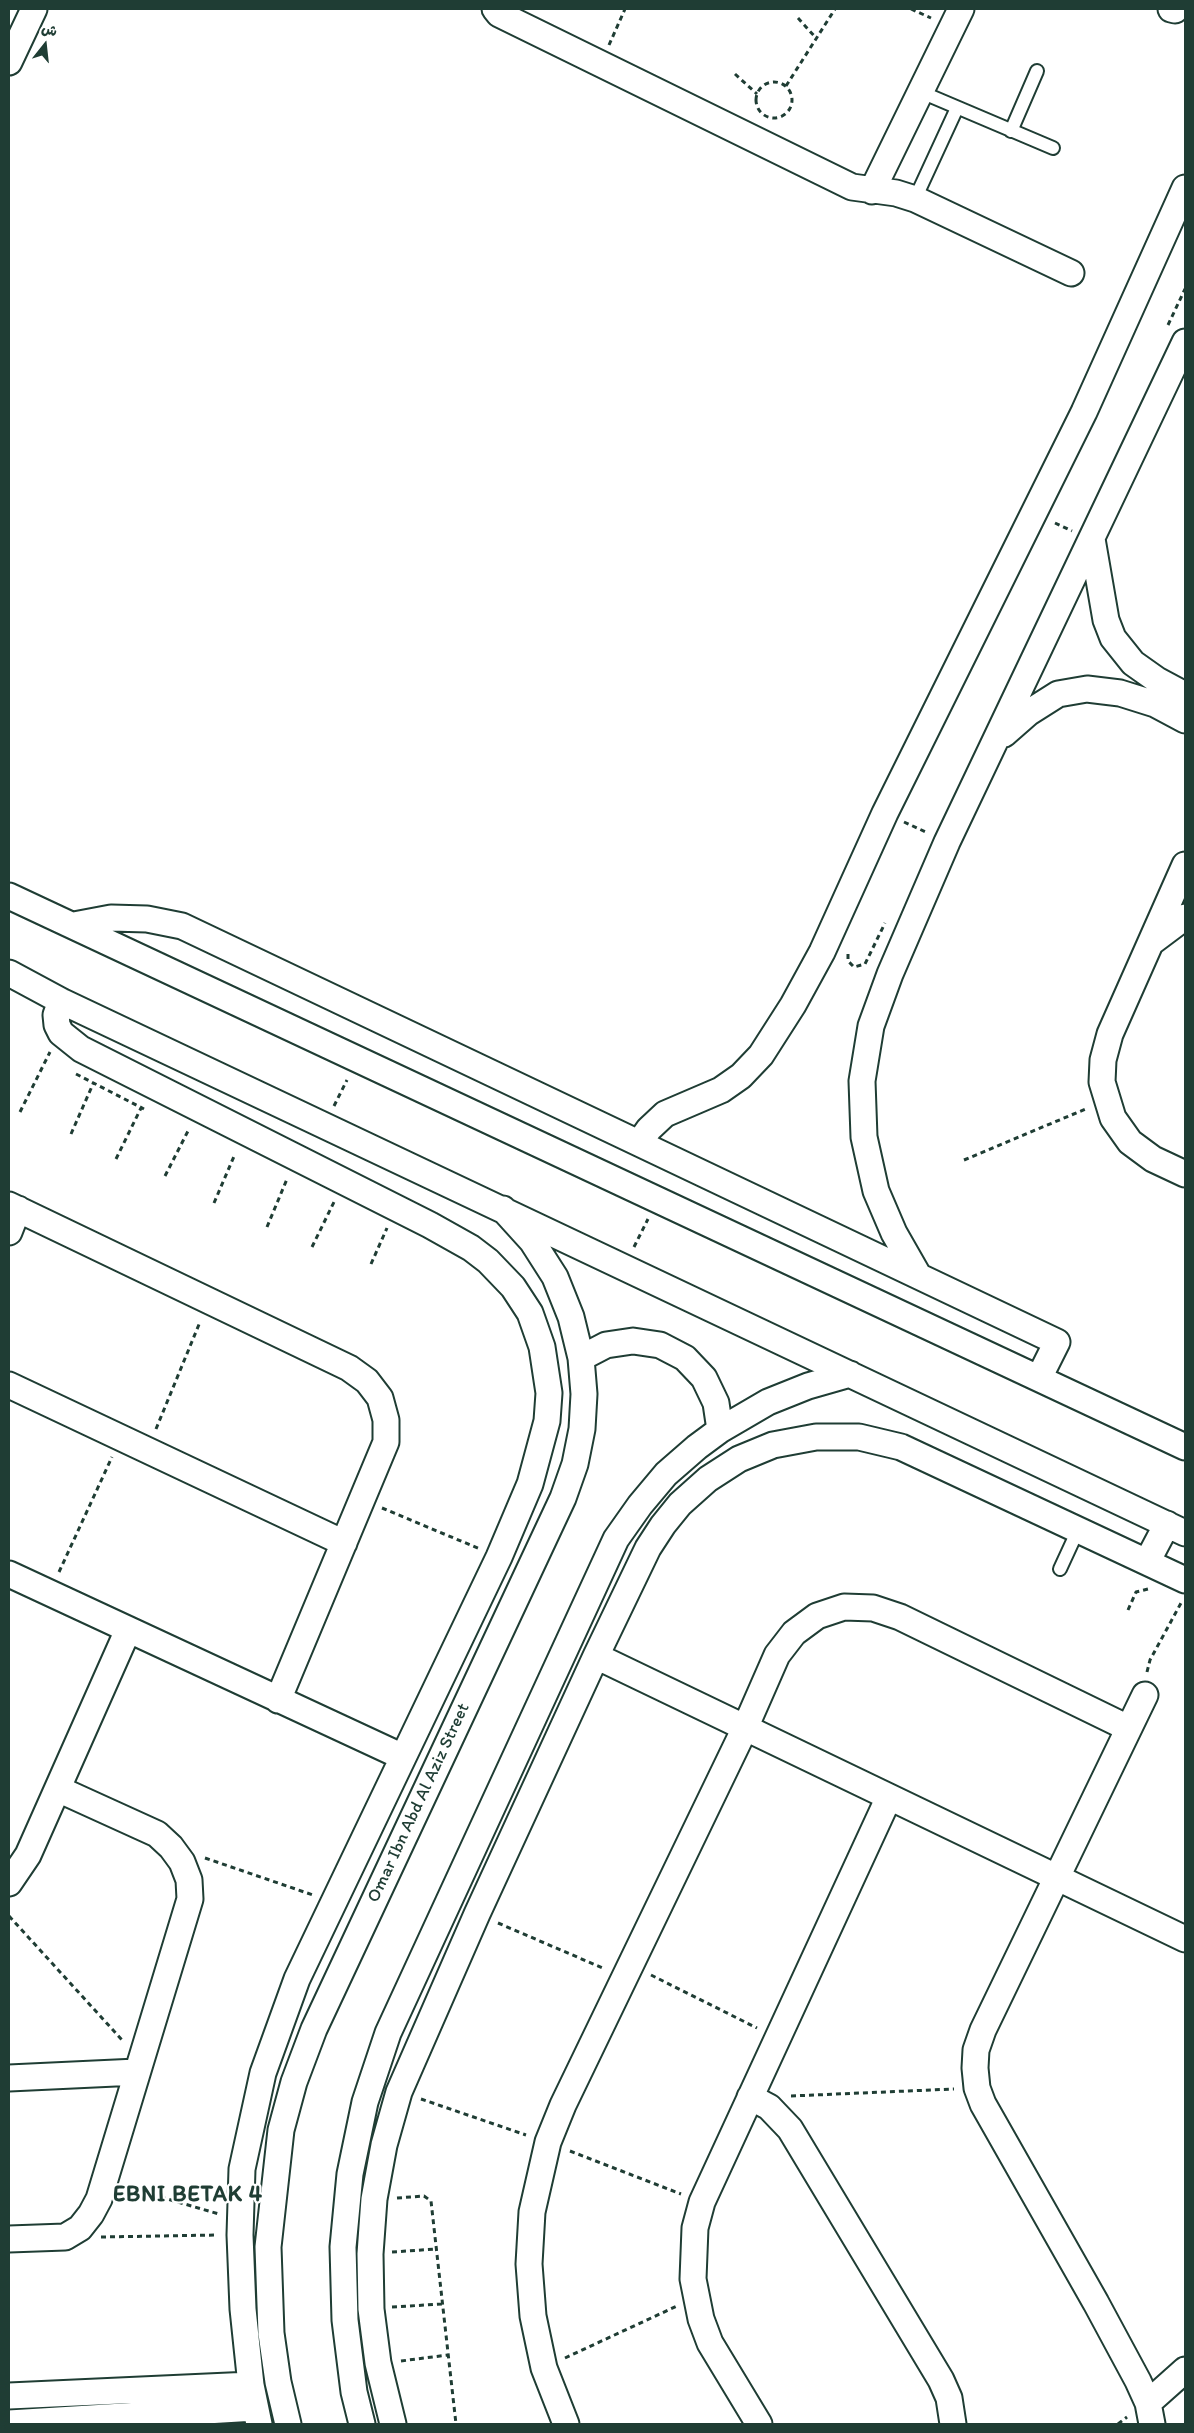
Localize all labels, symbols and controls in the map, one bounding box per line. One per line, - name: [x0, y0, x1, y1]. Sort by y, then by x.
- north arrow: [20, 20, 70, 70]
- text: ش: [40, 20, 59, 40]
- street label: Omar Ibn Abd Al Aziz Street: [363, 1700, 475, 1906]
- district label: EBNI BETAK 4: [112, 2182, 264, 2208]

